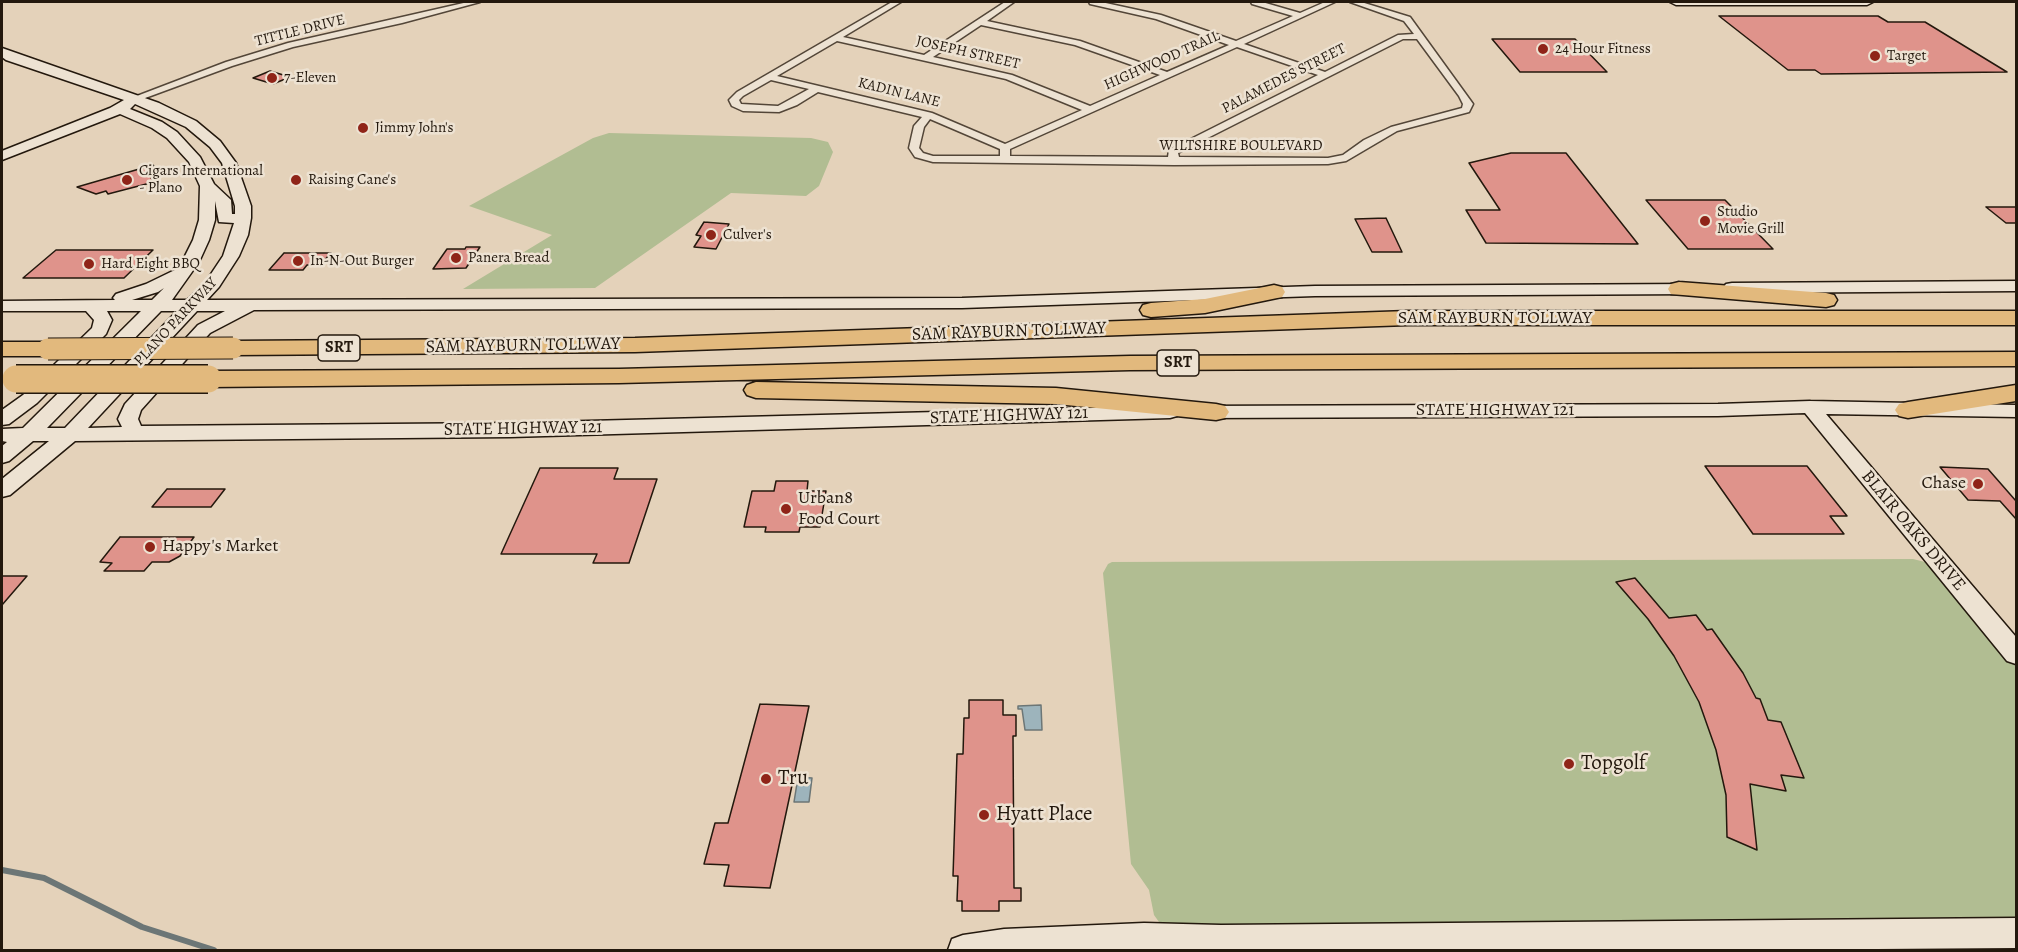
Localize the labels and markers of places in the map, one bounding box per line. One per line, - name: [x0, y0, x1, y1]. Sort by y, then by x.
- place label: 24 Hour Fitness: [1555, 40, 1651, 58]
- marker: 24 Hour Fitness: [1536, 42, 1550, 56]
- place label: Target: [1887, 47, 1926, 65]
- marker: Target: [1868, 49, 1882, 63]
- place label: 7-Eleven: [284, 69, 336, 87]
- marker: 7-Eleven: [265, 71, 279, 85]
- place label: Jimmy John's: [375, 119, 454, 137]
- marker: Jimmy John's: [356, 121, 370, 135]
- place label: Cigars International - Plano: [139, 162, 263, 197]
- place label: Raising Cane's: [308, 171, 396, 189]
- marker: Cigars International - Plano: [120, 173, 134, 187]
- marker: Raising Cane's: [289, 173, 303, 187]
- place label: Studio Movie Grill: [1717, 203, 1784, 238]
- marker: Studio Movie Grill: [1698, 214, 1712, 228]
- place label: Culver's: [723, 226, 772, 244]
- marker: Culver's: [704, 228, 718, 242]
- place label: Panera Bread: [468, 249, 550, 267]
- marker: Panera Bread: [449, 251, 463, 265]
- place label: In-N-Out Burger: [310, 252, 414, 270]
- marker: In-N-Out Burger: [291, 254, 305, 268]
- place label: Hard Eight BBQ: [101, 255, 200, 273]
- marker: Hard Eight BBQ: [82, 257, 96, 271]
- place label: Chase: [1921, 473, 1966, 495]
- marker: Chase: [1971, 477, 1985, 491]
- place label: Urban8 Food Court: [798, 488, 880, 530]
- marker: Urban8 Food Court: [779, 502, 793, 516]
- place label: Happy's Market: [162, 536, 278, 558]
- marker: Happy's Market: [143, 540, 157, 554]
- place label: Topgolf: [1581, 751, 1646, 777]
- marker: Topgolf: [1562, 757, 1576, 771]
- place label: Tru: [778, 766, 808, 792]
- marker: Tru: [759, 772, 773, 786]
- place label: Hyatt Place: [996, 802, 1093, 828]
- marker: Hyatt Place: [977, 808, 991, 822]

